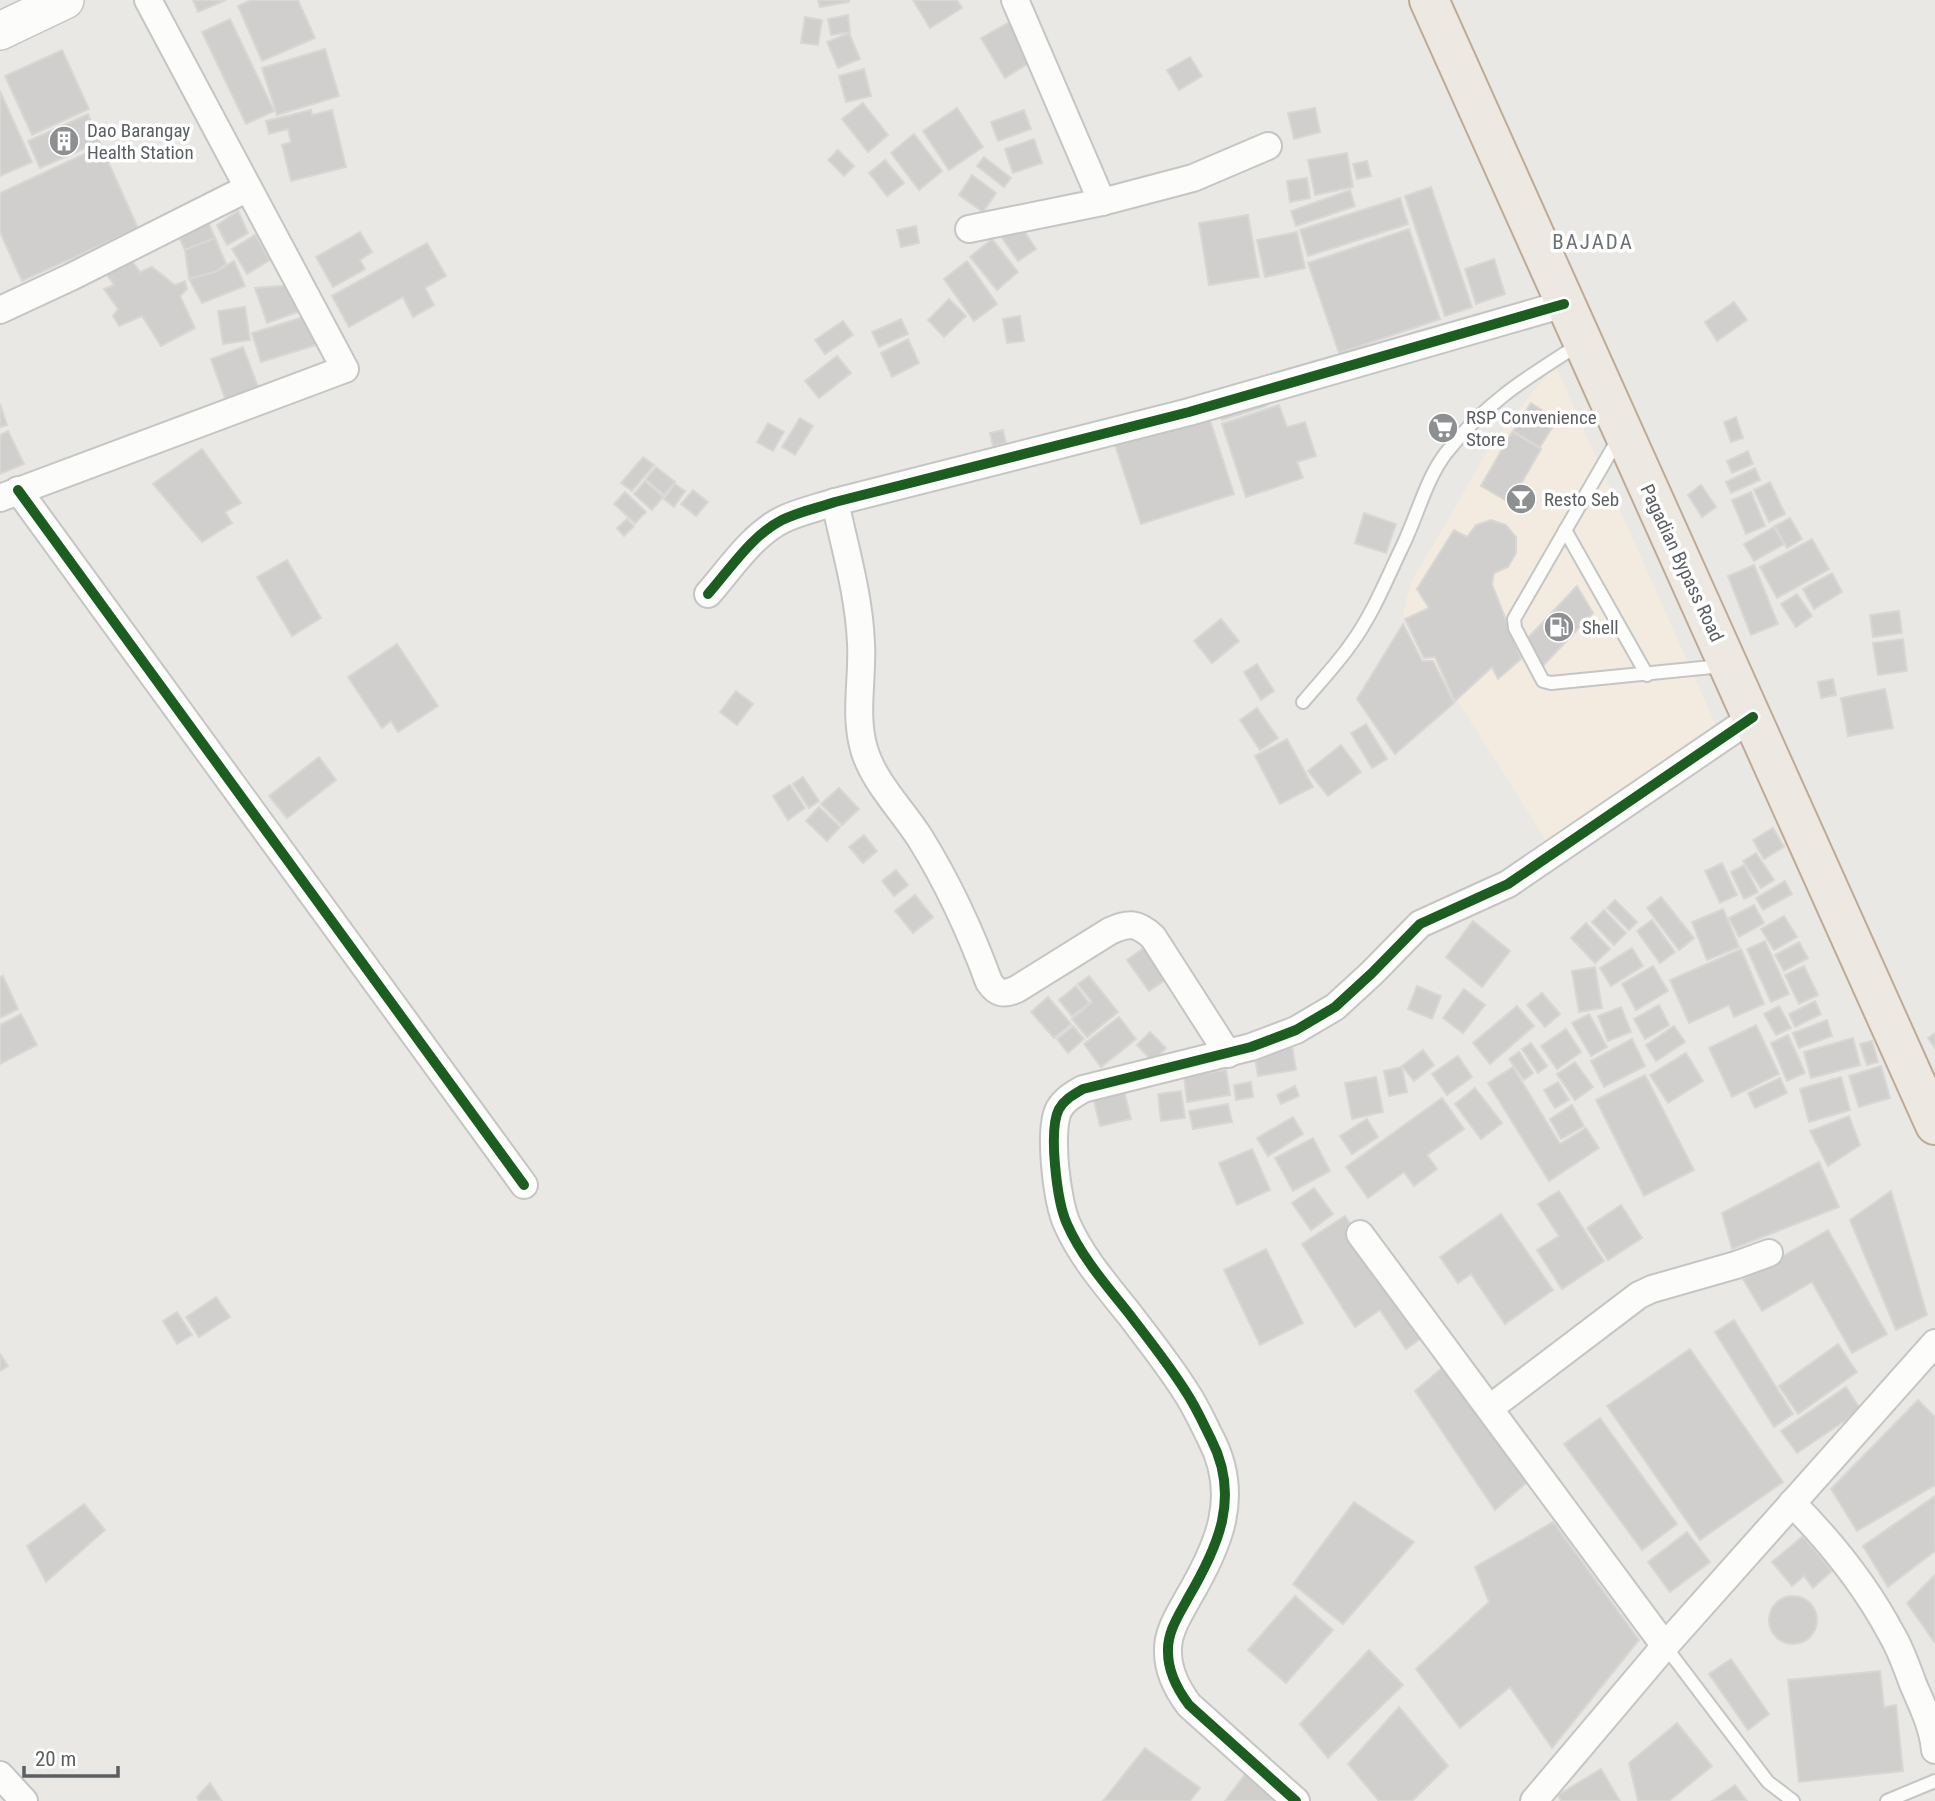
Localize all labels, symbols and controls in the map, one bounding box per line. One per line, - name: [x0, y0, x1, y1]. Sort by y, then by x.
- place label: Dao Barangay Health Station: [87, 119, 194, 164]
- building icon: Dao Barangay Health Station: [47, 124, 81, 158]
- district label: BAJADA: [1552, 230, 1634, 254]
- place label: RSP Convenience Store: [1466, 406, 1597, 451]
- supermarket icon: RSP Convenience Store: [1426, 411, 1460, 445]
- street label: Pagadian Bypass Road: [1635, 481, 1729, 645]
- bar icon: Resto Seb: [1504, 482, 1538, 516]
- place label: Resto Seb: [1544, 488, 1619, 511]
- fuel station icon: Shell: [1542, 610, 1576, 644]
- place label: Shell: [1582, 616, 1619, 639]
- scale bar: [24, 1734, 119, 1778]
- text: 20 m: [35, 1747, 76, 1771]

